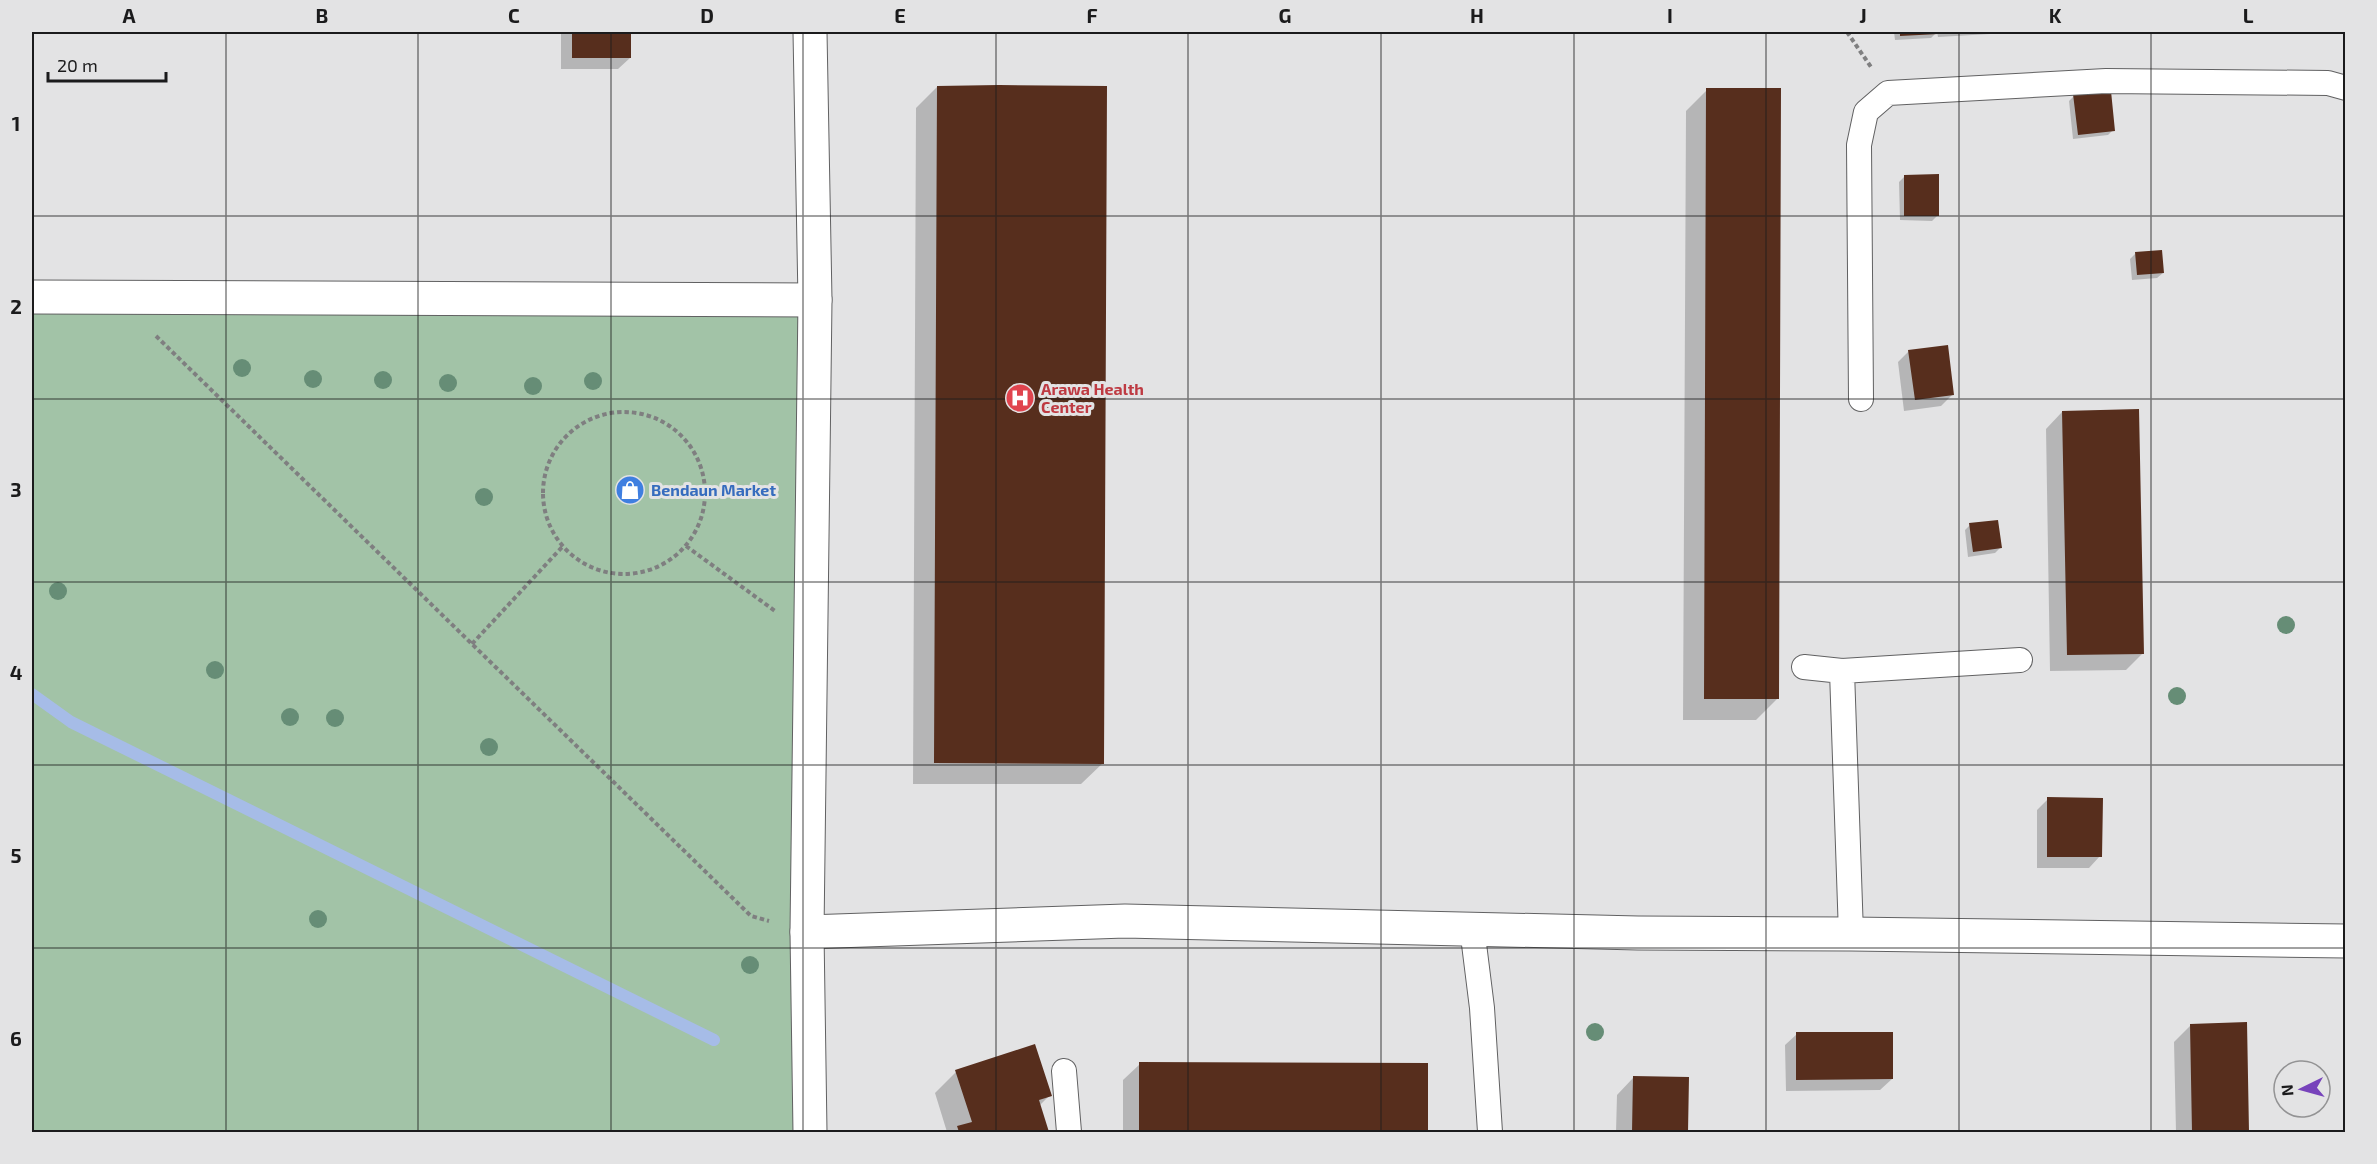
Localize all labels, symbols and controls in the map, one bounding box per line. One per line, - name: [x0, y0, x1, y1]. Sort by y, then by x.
- text: A: [122, 3, 136, 27]
- text: B: [316, 3, 328, 27]
- text: C: [508, 3, 520, 27]
- text: D: [700, 3, 714, 27]
- text: E: [894, 3, 906, 27]
- text: F: [1086, 3, 1098, 27]
- text: G: [1279, 3, 1291, 27]
- text: H: [1470, 3, 1484, 27]
- text: I: [1667, 3, 1673, 27]
- text: J: [1859, 3, 1867, 27]
- text: K: [2049, 3, 2062, 27]
- text: L: [2243, 3, 2254, 27]
- scale bar: [48, 45, 166, 83]
- text: 20 m: [57, 54, 98, 76]
- text: 1: [12, 111, 20, 135]
- text: 2: [10, 294, 22, 318]
- place label: Arawa Health Center: [1041, 379, 1144, 416]
- hospital icon: Arawa Health Center: [1004, 382, 1036, 414]
- shop icon: Bendaun Market: [614, 474, 646, 506]
- text: 3: [10, 477, 22, 501]
- place label: Bendaun Market: [651, 480, 776, 499]
- text: 4: [10, 660, 23, 684]
- text: 5: [10, 843, 22, 867]
- text: 6: [10, 1026, 22, 1050]
- north arrow: [2272, 1059, 2332, 1119]
- text: N: [2277, 1084, 2297, 1097]

